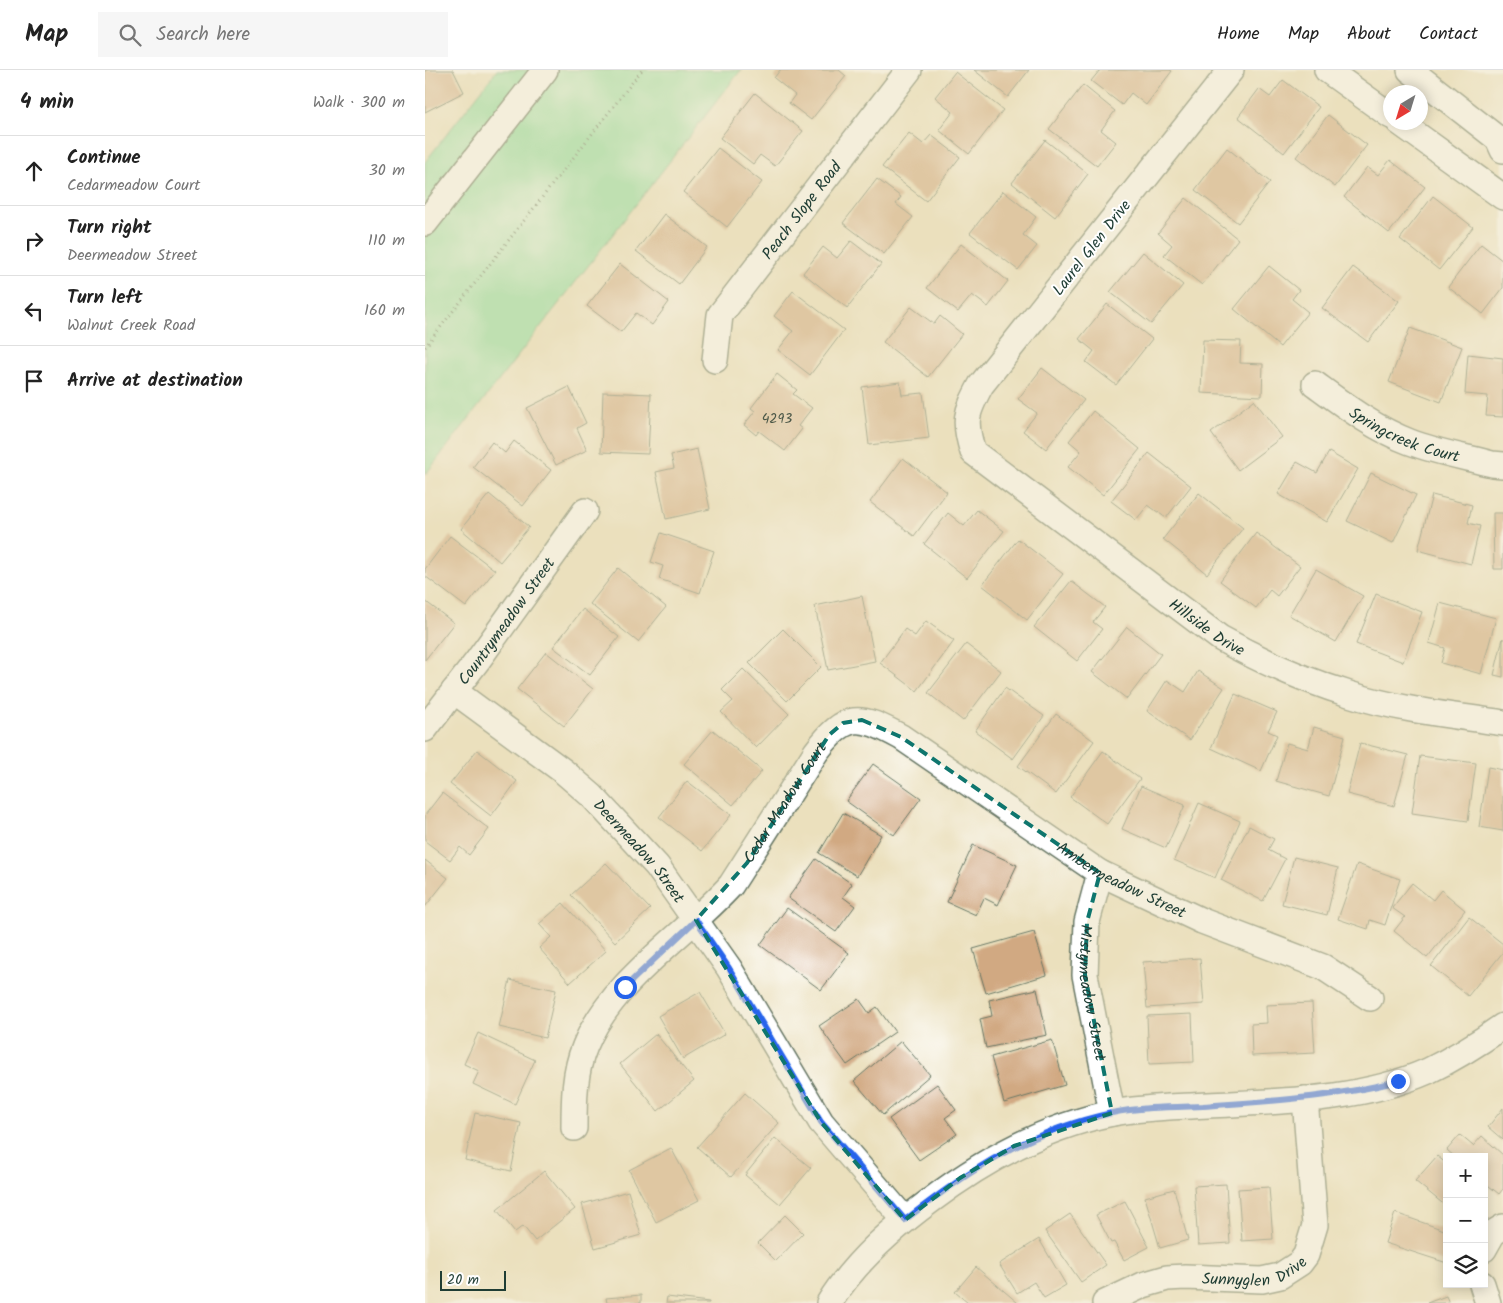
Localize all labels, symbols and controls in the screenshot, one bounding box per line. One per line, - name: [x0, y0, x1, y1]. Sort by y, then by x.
- search box: [98, 12, 448, 57]
- text: Map: [25, 15, 68, 54]
- text: Search here: [156, 20, 250, 50]
- text: Home: [1217, 20, 1260, 49]
- text: Map: [1288, 20, 1319, 49]
- text: About: [1347, 20, 1391, 49]
- text: Contact: [1419, 20, 1478, 49]
- icon: search: [116, 21, 144, 49]
- north arrow: [1383, 85, 1428, 130]
- text: 4 min: [20, 86, 74, 119]
- text: Walk · 300 m: [313, 90, 405, 115]
- text: Continue: [67, 143, 140, 173]
- street label: Peach Slope Road: [756, 155, 849, 265]
- icon: ahead: [20, 157, 48, 185]
- text: 30 m: [369, 158, 405, 183]
- text: Cedarmeadow Court: [67, 173, 200, 198]
- street label: Laurel Glen Drive: [1047, 195, 1138, 301]
- text: Turn right: [67, 213, 152, 243]
- icon: right: [20, 227, 48, 255]
- text: 110 m: [368, 228, 405, 253]
- text: Deermeadow Street: [67, 243, 197, 268]
- text: Turn left: [67, 283, 142, 313]
- icon: left: [20, 297, 48, 325]
- text: 160 m: [364, 298, 405, 323]
- text: Walnut Creek Road: [67, 313, 195, 338]
- text: Arrive at destination: [67, 366, 243, 396]
- icon: arrive: [20, 367, 48, 395]
- street label: Springcreek Court: [1344, 401, 1463, 470]
- house number: 4293: [762, 408, 792, 430]
- street label: Countrymeadow Street: [452, 552, 562, 691]
- street label: Hillside Drive: [1163, 593, 1249, 663]
- street label: Cedar Meadow Court: [737, 736, 834, 868]
- street label: Deermeadow Street: [587, 794, 691, 909]
- street label: Ambermeadow Street: [1051, 836, 1191, 926]
- street label: Mistymeadow Street: [1071, 924, 1113, 1064]
- route start: [614, 976, 637, 999]
- route end: [1387, 1070, 1410, 1093]
- map controls: [1443, 1153, 1488, 1288]
- button: +: [1443, 1153, 1488, 1198]
- button: −: [1443, 1198, 1488, 1243]
- button: layers: [1443, 1243, 1488, 1288]
- street label: Sunnyglen Drive: [1201, 1252, 1315, 1294]
- scale bar: [440, 1268, 506, 1291]
- text: 20 m: [447, 1269, 479, 1291]

